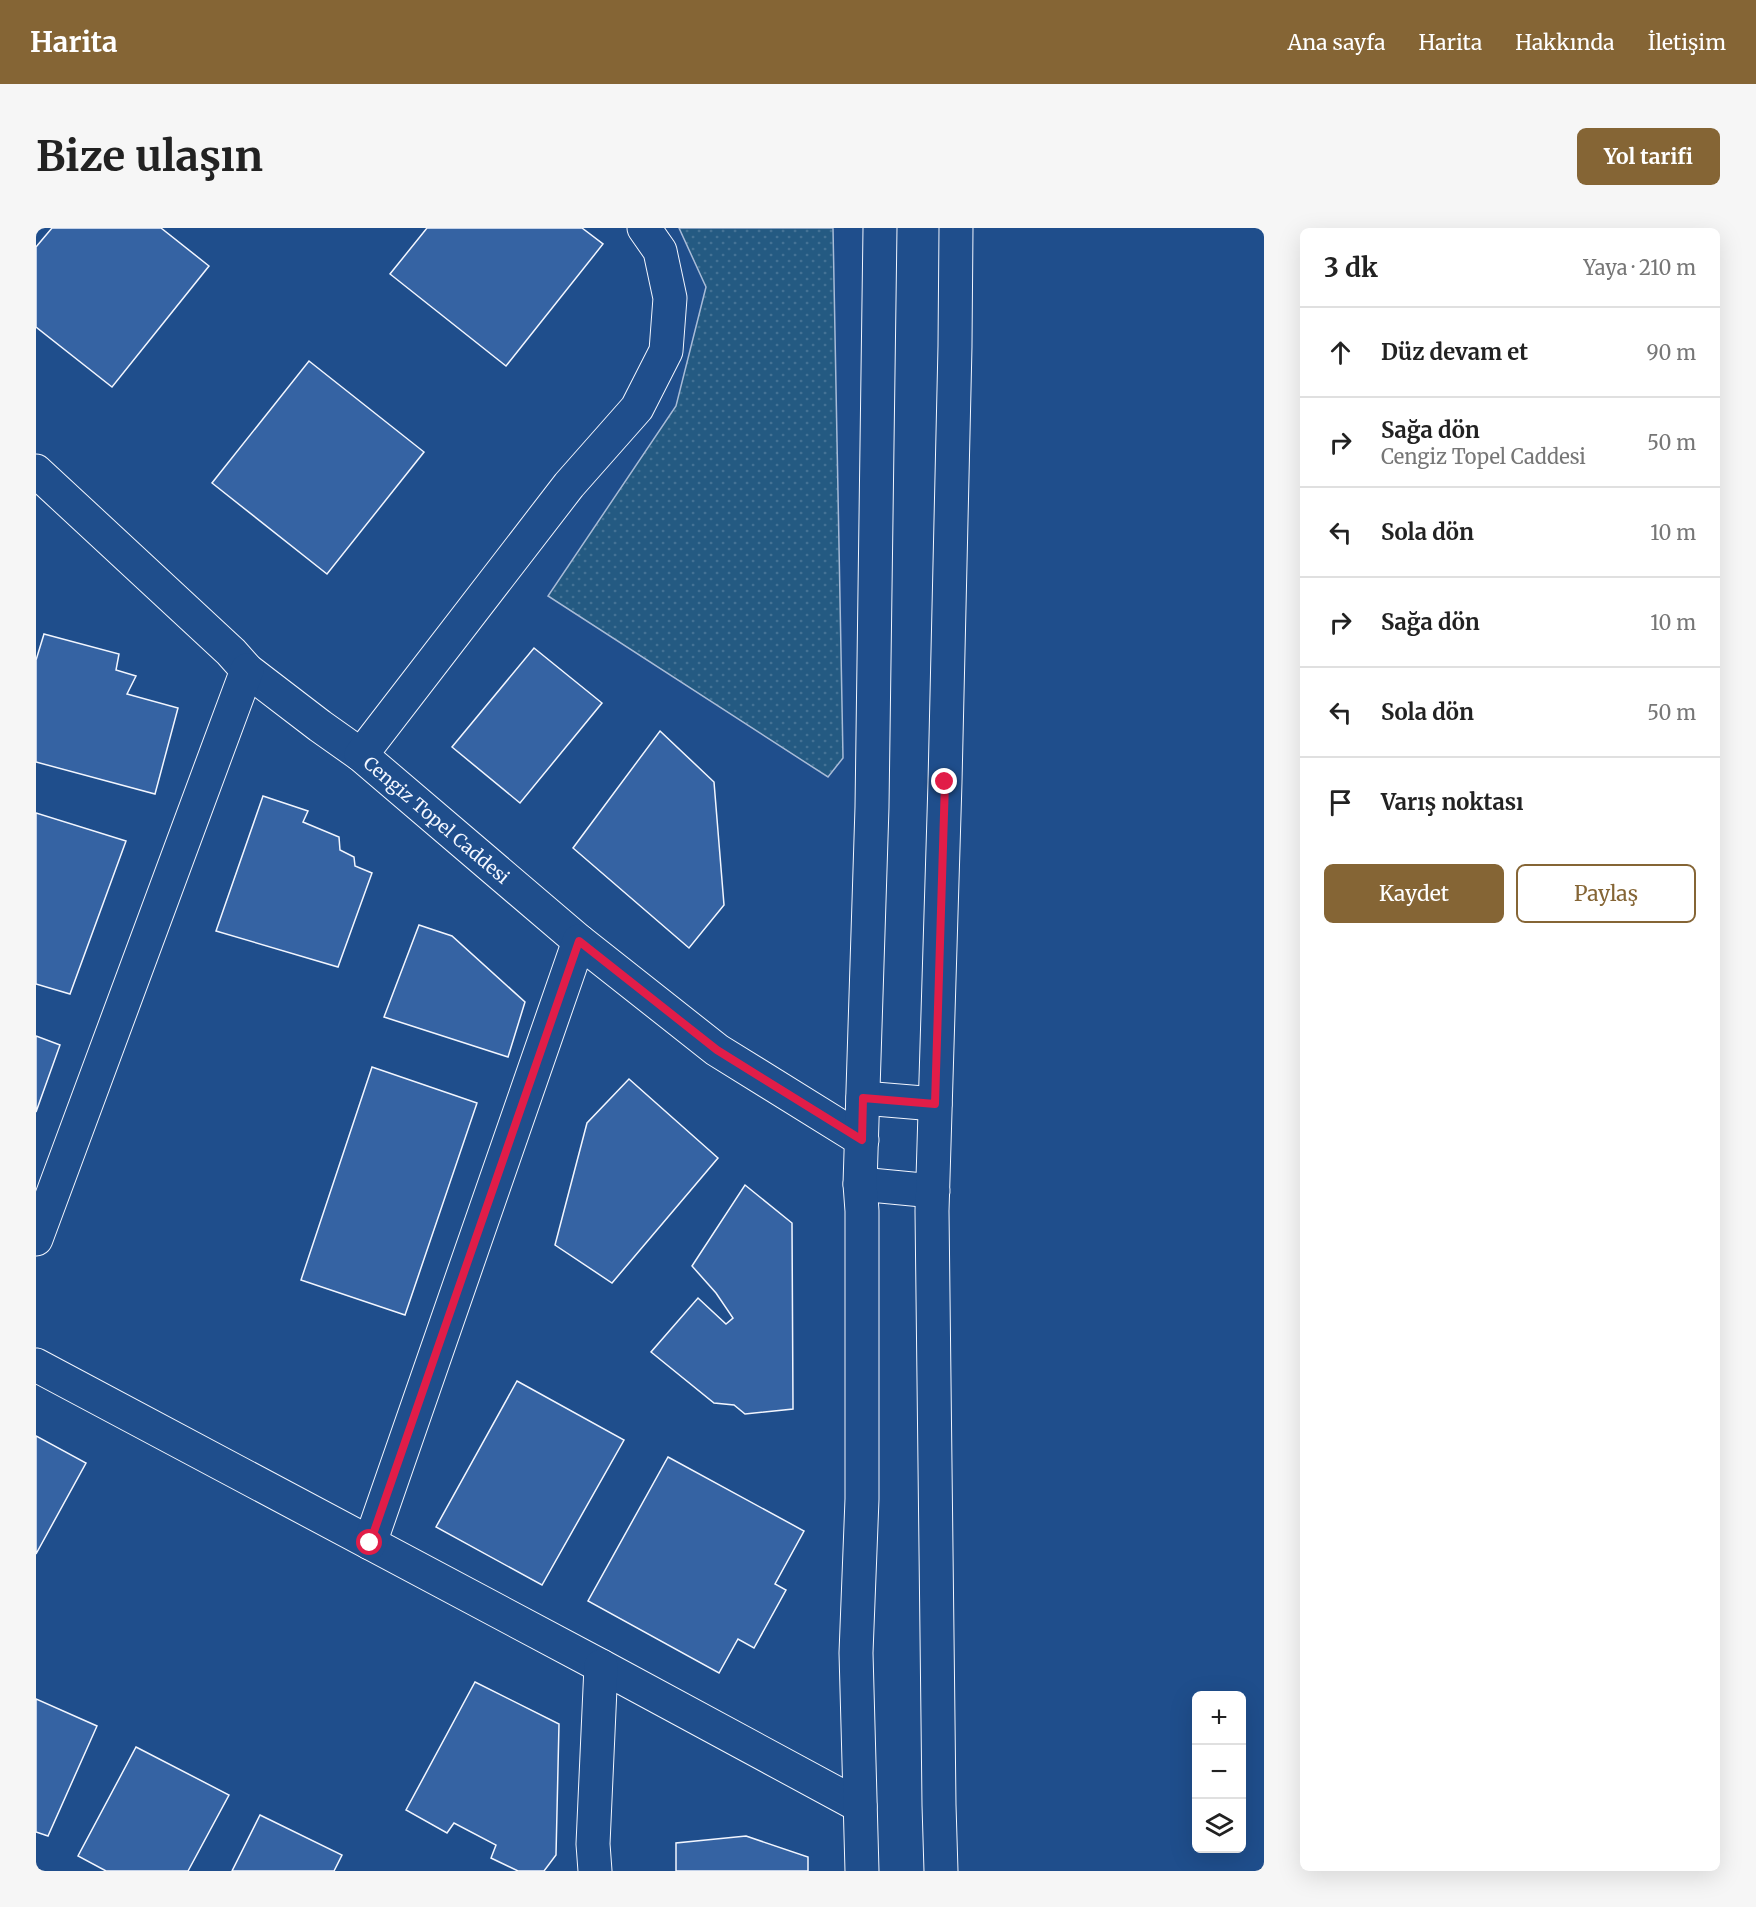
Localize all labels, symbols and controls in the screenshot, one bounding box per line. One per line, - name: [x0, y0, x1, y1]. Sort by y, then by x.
- text: Harita: [30, 24, 118, 60]
- text: Ana sayfa: [1287, 29, 1386, 56]
- text: Harita: [1419, 29, 1482, 56]
- text: Hakkında: [1515, 29, 1615, 56]
- text: İletişim: [1648, 29, 1726, 56]
- button: Yol tarifi: [1577, 128, 1720, 185]
- text: Bize ulaşın: [36, 130, 263, 182]
- text: 3 dk: [1324, 251, 1378, 284]
- text: Yaya · 210 m: [1583, 255, 1696, 280]
- icon: ahead: [1324, 336, 1357, 369]
- text: Düz devam et: [1381, 338, 1528, 366]
- text: 90 m: [1646, 340, 1696, 365]
- text: Sağa dön: [1381, 416, 1480, 444]
- icon: right: [1324, 426, 1357, 459]
- text: 50 m: [1647, 430, 1696, 455]
- text: Cengiz Topel Caddesi: [1381, 444, 1586, 469]
- icon: left: [1324, 516, 1357, 549]
- text: Sola dön: [1381, 518, 1474, 546]
- text: 10 m: [1650, 520, 1696, 545]
- icon: right: [1324, 606, 1357, 639]
- text: Sağa dön: [1381, 608, 1480, 636]
- text: 10 m: [1650, 610, 1696, 635]
- icon: left: [1324, 696, 1357, 729]
- text: Sola dön: [1381, 698, 1474, 726]
- text: 50 m: [1647, 700, 1696, 725]
- street label: Cengiz Topel Caddesi: [359, 751, 515, 888]
- route end: [931, 768, 957, 794]
- icon: arrive: [1324, 786, 1357, 819]
- text: Varış noktası: [1381, 788, 1523, 816]
- button: Kaydet: [1324, 864, 1504, 923]
- button: Paylaş: [1516, 864, 1696, 923]
- route start: [356, 1529, 382, 1555]
- map controls: [1192, 1691, 1246, 1853]
- button: +: [1192, 1691, 1246, 1745]
- button: −: [1192, 1745, 1246, 1799]
- button: layers: [1192, 1799, 1246, 1853]

